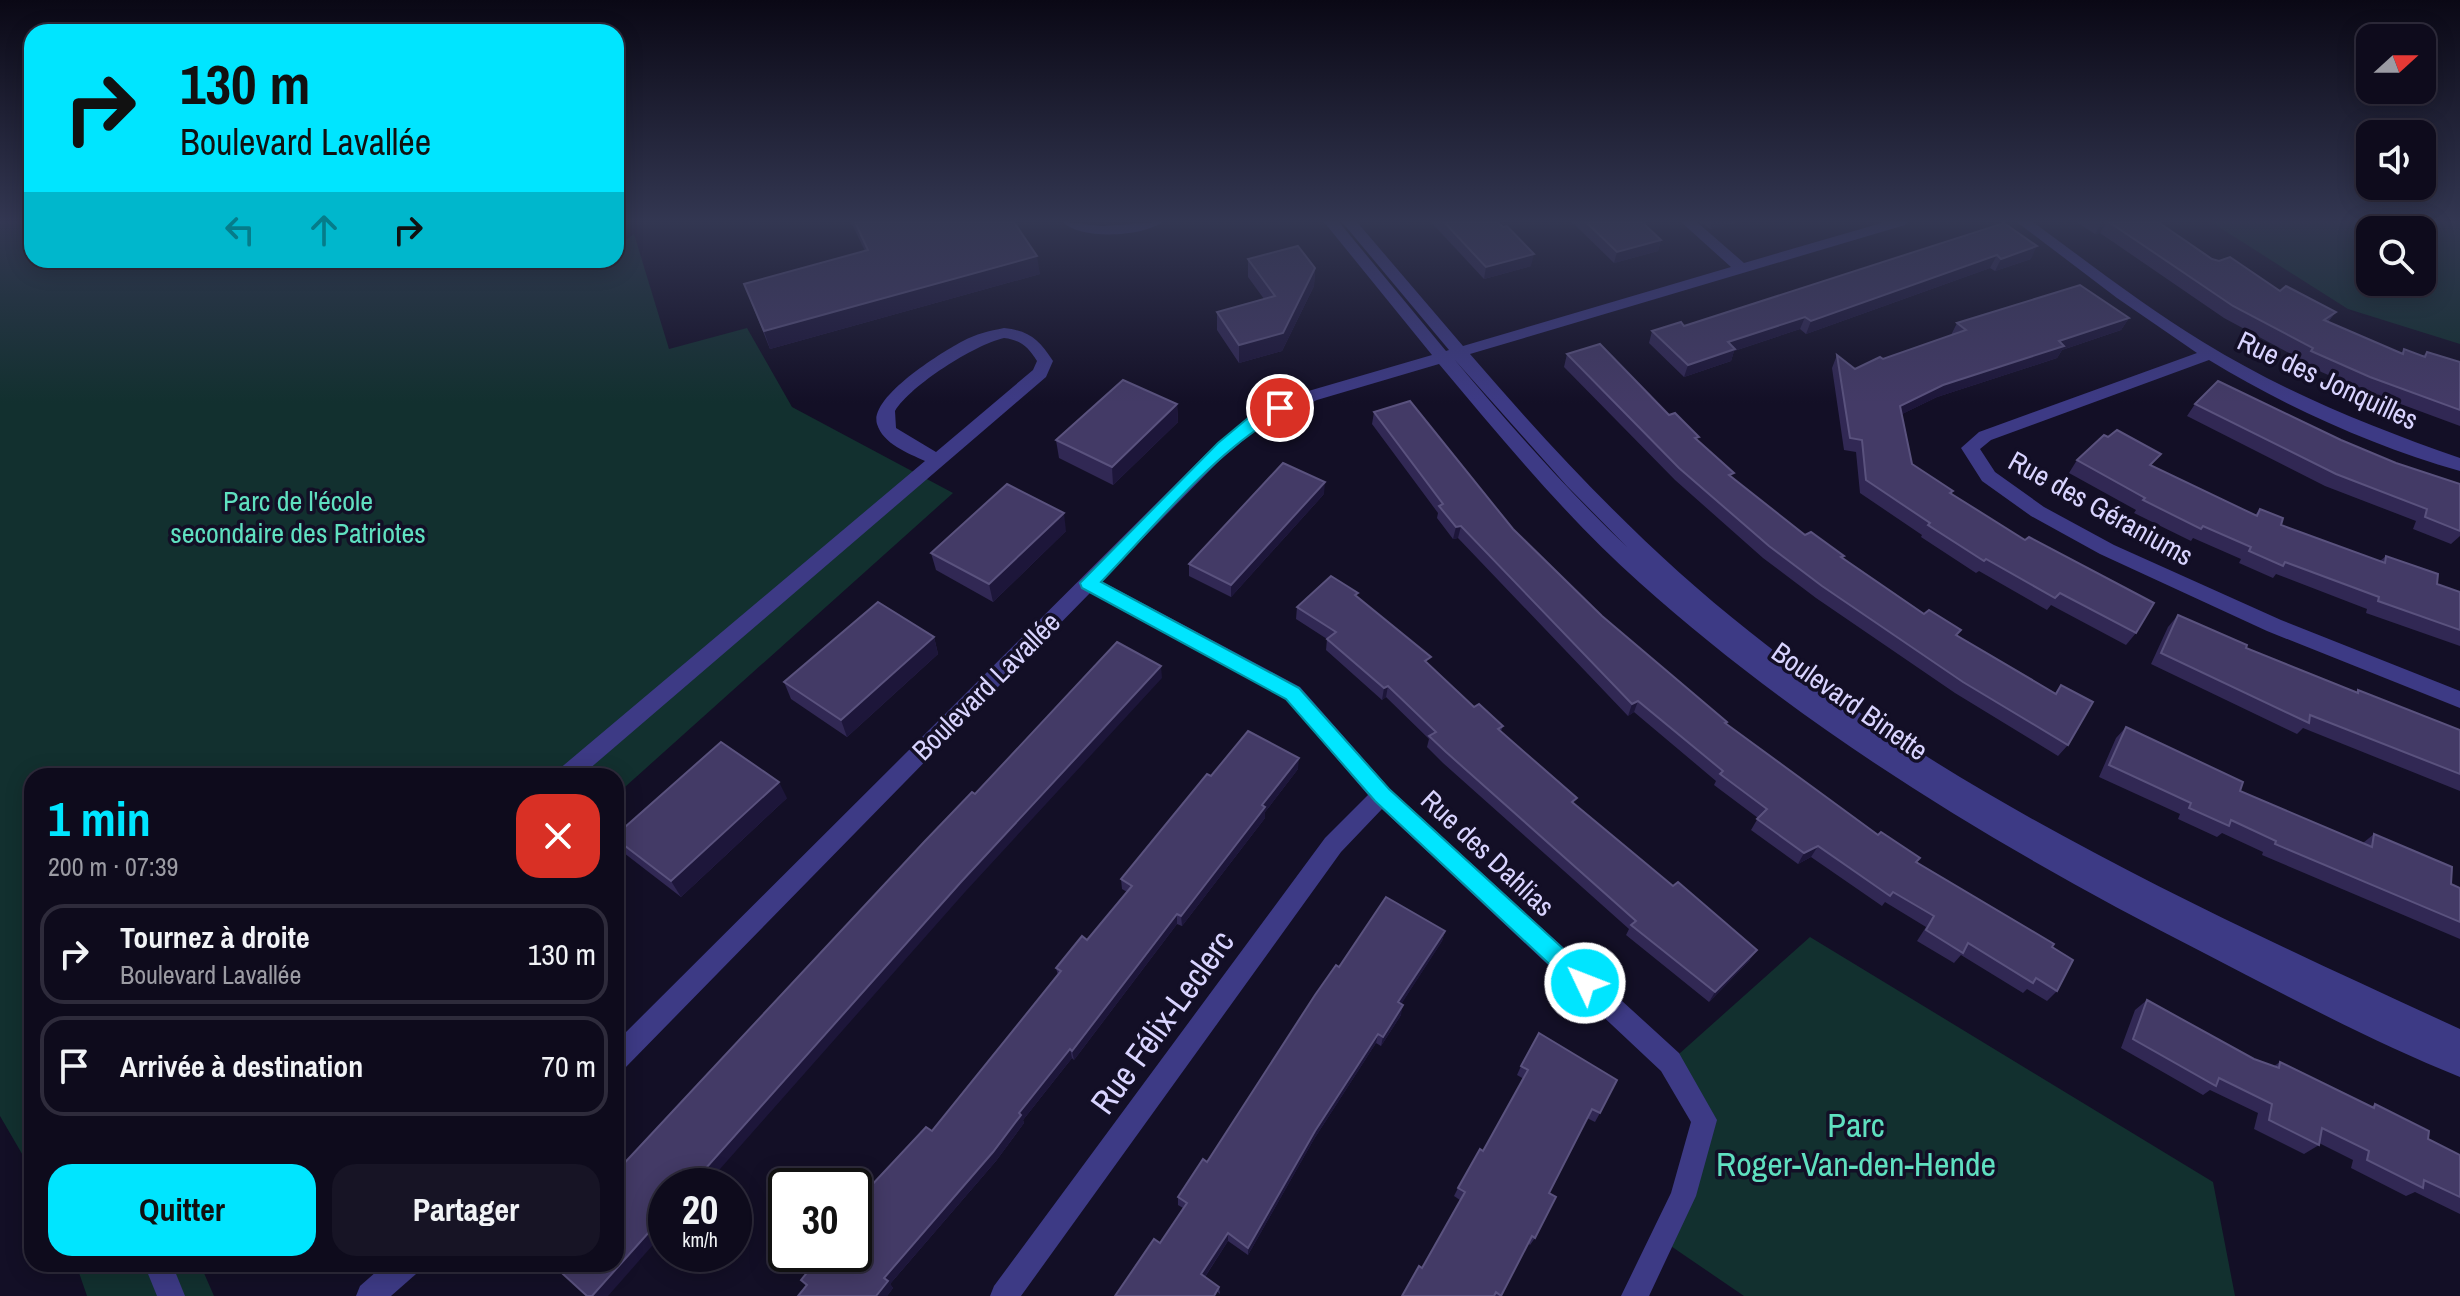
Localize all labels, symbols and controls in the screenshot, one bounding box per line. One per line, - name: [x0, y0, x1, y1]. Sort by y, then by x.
- north arrow: [2356, 24, 2436, 104]
- map controls: [2356, 24, 2436, 296]
- text: 130 m: [180, 46, 310, 121]
- icon: right: [48, 56, 152, 160]
- text: Boulevard Lavallée: [180, 118, 431, 166]
- button: sound: [2356, 120, 2436, 200]
- icon: left: [218, 208, 262, 252]
- icon: ahead: [302, 208, 346, 252]
- icon: right: [386, 208, 430, 252]
- button: search: [2356, 216, 2436, 296]
- street label: Rue des Jonquilles: [2231, 322, 2425, 438]
- pin: [1246, 374, 1314, 442]
- icon: arrive: [1258, 386, 1302, 430]
- street label: Rue des Géraniums: [2002, 442, 2200, 574]
- park label: Parc de l'école secondaire des Patriotes: [170, 482, 426, 552]
- street label: Boulevard Lavallée: [904, 604, 1068, 768]
- street label: Boulevard Binette: [1764, 633, 1936, 769]
- street label: Rue des Dahlias: [1413, 781, 1563, 925]
- text: 1 min: [48, 786, 151, 851]
- button: close: [516, 794, 600, 878]
- text: 200 m · 07:39: [48, 849, 178, 884]
- text: Tournez à droite: [120, 917, 310, 957]
- street label: Rue Félix-Leclerc: [1080, 921, 1244, 1123]
- icon: right: [52, 932, 96, 976]
- text: 130 m: [528, 934, 596, 974]
- position arrow: [1543, 941, 1627, 1025]
- text: Boulevard Lavallée: [120, 957, 301, 992]
- icon: arrive: [52, 1044, 96, 1088]
- text: Arrivée à destination: [120, 1046, 363, 1086]
- text: 70 m: [541, 1046, 596, 1086]
- park label: Parc Roger-Van-den-Hende: [1716, 1102, 1996, 1187]
- button: Quitter: [48, 1164, 316, 1256]
- button: Partager: [332, 1164, 600, 1256]
- speed limit sign: 30: [768, 1168, 872, 1272]
- text: 20: [682, 1183, 718, 1236]
- text: km/h: [682, 1226, 718, 1253]

